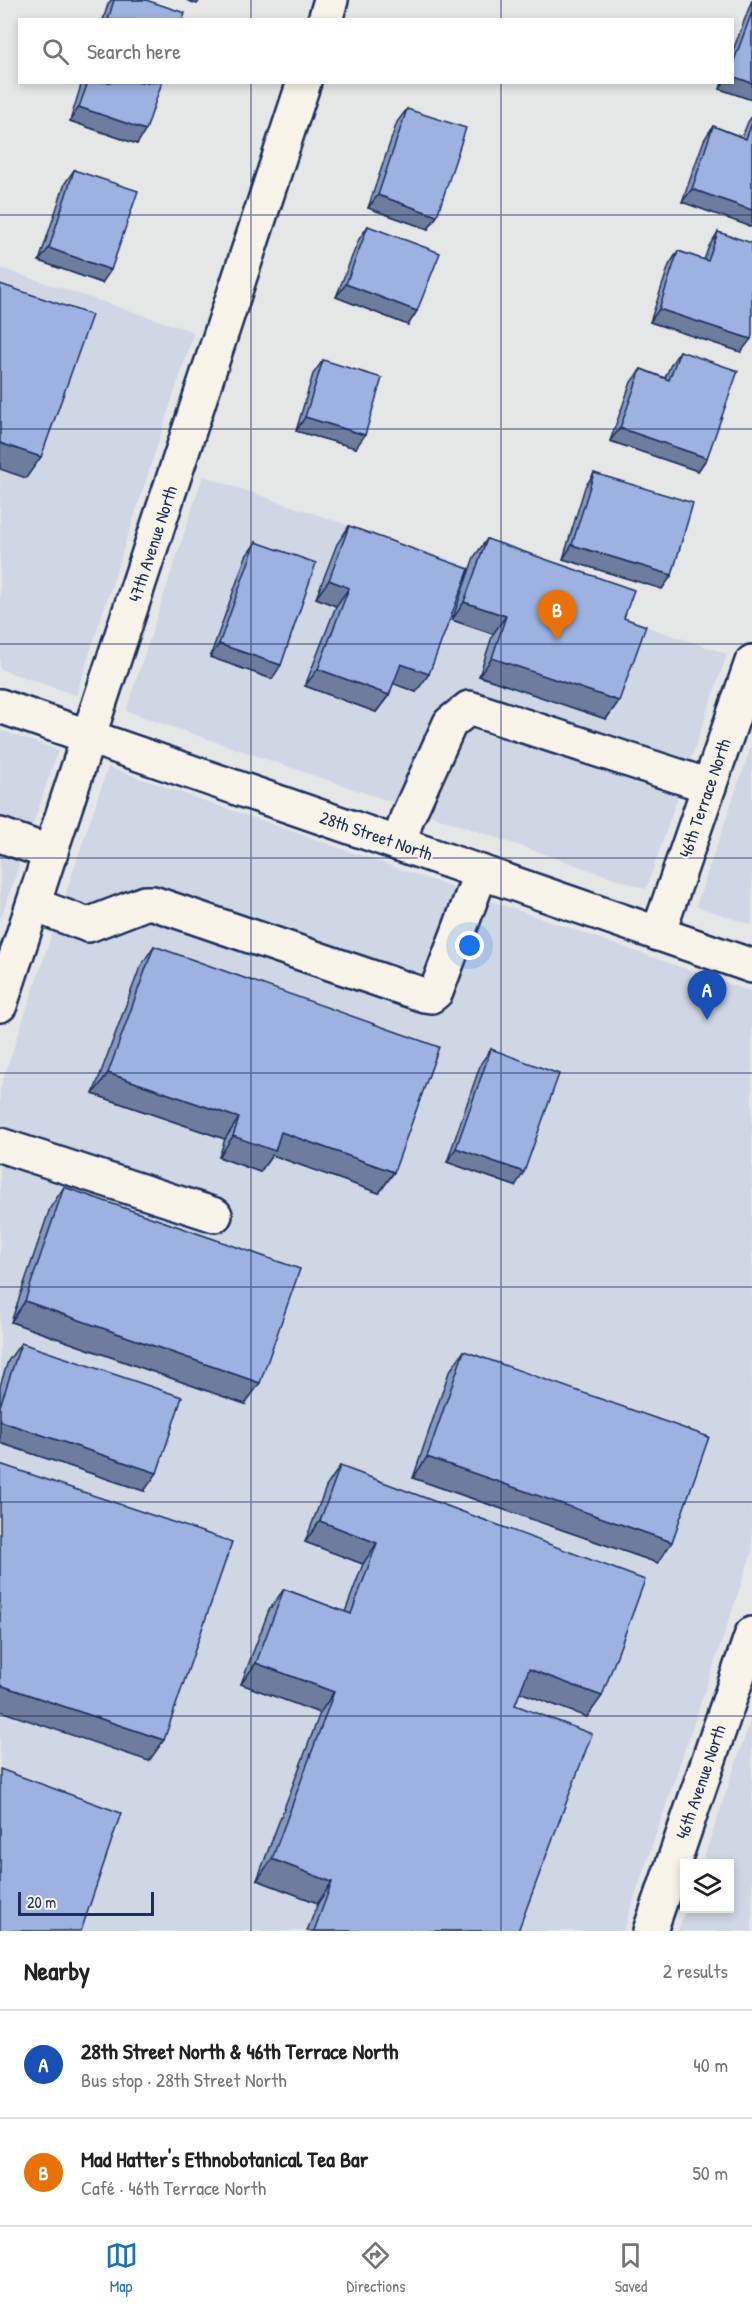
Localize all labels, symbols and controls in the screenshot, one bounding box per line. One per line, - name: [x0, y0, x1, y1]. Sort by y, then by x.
- search box: [18, 18, 734, 84]
- icon: search: [39, 35, 72, 68]
- text: Search here: [87, 36, 181, 66]
- street label: 47th Avenue North: [122, 482, 183, 605]
- pin: B: [538, 590, 576, 640]
- street label: 46th Terrace North: [673, 735, 737, 861]
- street label: 28th Street North: [316, 805, 436, 867]
- your location: [455, 931, 484, 960]
- pin: A: [688, 970, 726, 1020]
- street label: 46th Avenue North: [669, 1721, 732, 1842]
- map controls: [680, 1859, 734, 1913]
- button: layers: [680, 1859, 734, 1913]
- scale bar: [18, 1889, 154, 1916]
- text: 20 m: [27, 1891, 56, 1913]
- text: Nearby: [24, 1953, 90, 1988]
- text: 2 results: [663, 1957, 728, 1984]
- text: 28th Street North & 46th Terrace North: [81, 2036, 398, 2066]
- text: A: [39, 2051, 48, 2078]
- text: 40 m: [693, 2051, 728, 2078]
- text: Bus stop · 28th Street North: [81, 2066, 287, 2093]
- text: Mad Hatter's Ethnobotanical Tea Bar: [81, 2144, 368, 2174]
- text: B: [38, 2159, 49, 2186]
- text: 50 m: [692, 2159, 728, 2186]
- text: Café · 46th Terrace North: [81, 2174, 266, 2201]
- tab: Map: [105, 2239, 138, 2297]
- tab: Directions: [347, 2239, 405, 2297]
- tab: Saved: [614, 2239, 647, 2297]

